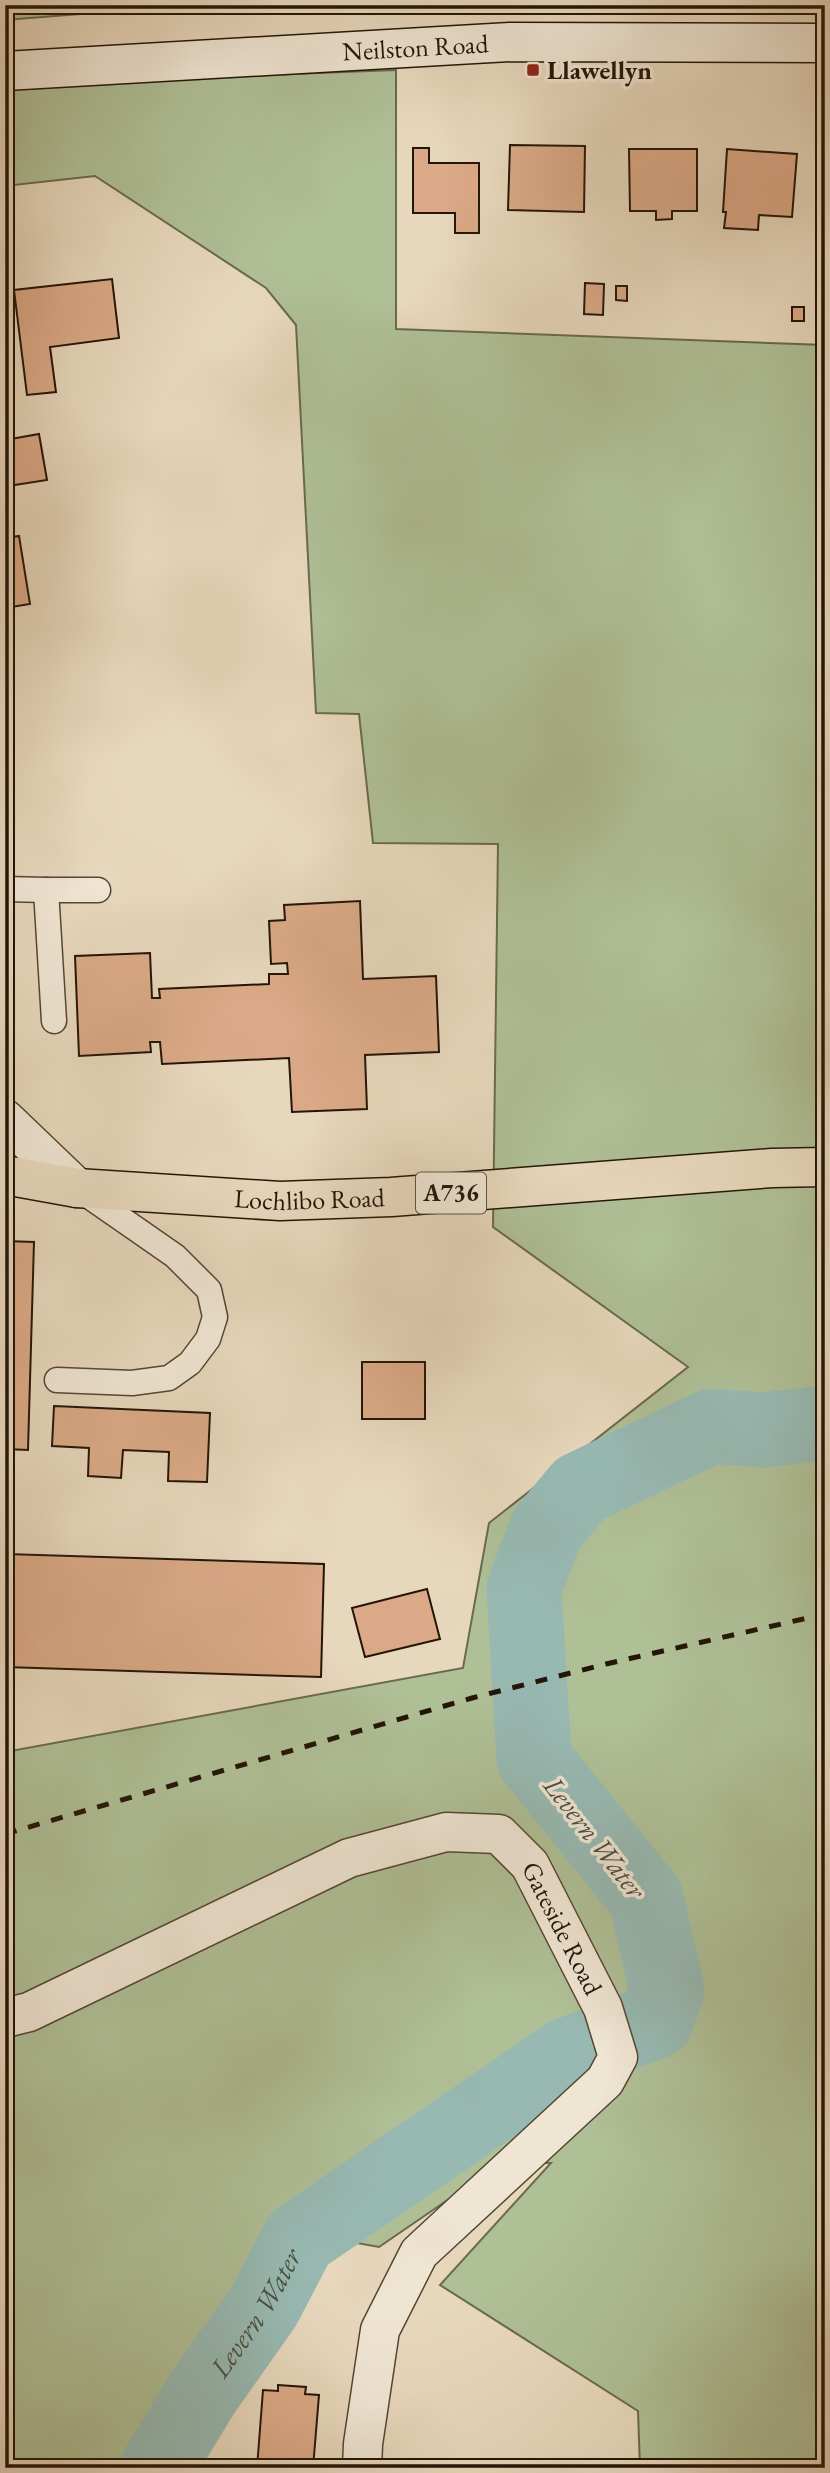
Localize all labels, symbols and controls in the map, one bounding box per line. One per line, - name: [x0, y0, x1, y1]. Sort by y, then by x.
- street label: Neilston Road: [341, 26, 490, 69]
- place label: Llawellyn: [547, 53, 652, 87]
- marker: Llawellyn: [525, 62, 541, 78]
- road number: A736: [416, 1172, 486, 1213]
- street label: Lochlibo Road: [233, 1180, 386, 1218]
- water label: Levern Water: [535, 1768, 655, 1907]
- street label: Gateside Road: [514, 1856, 611, 2001]
- water label: Levern Water: [201, 2241, 310, 2385]

